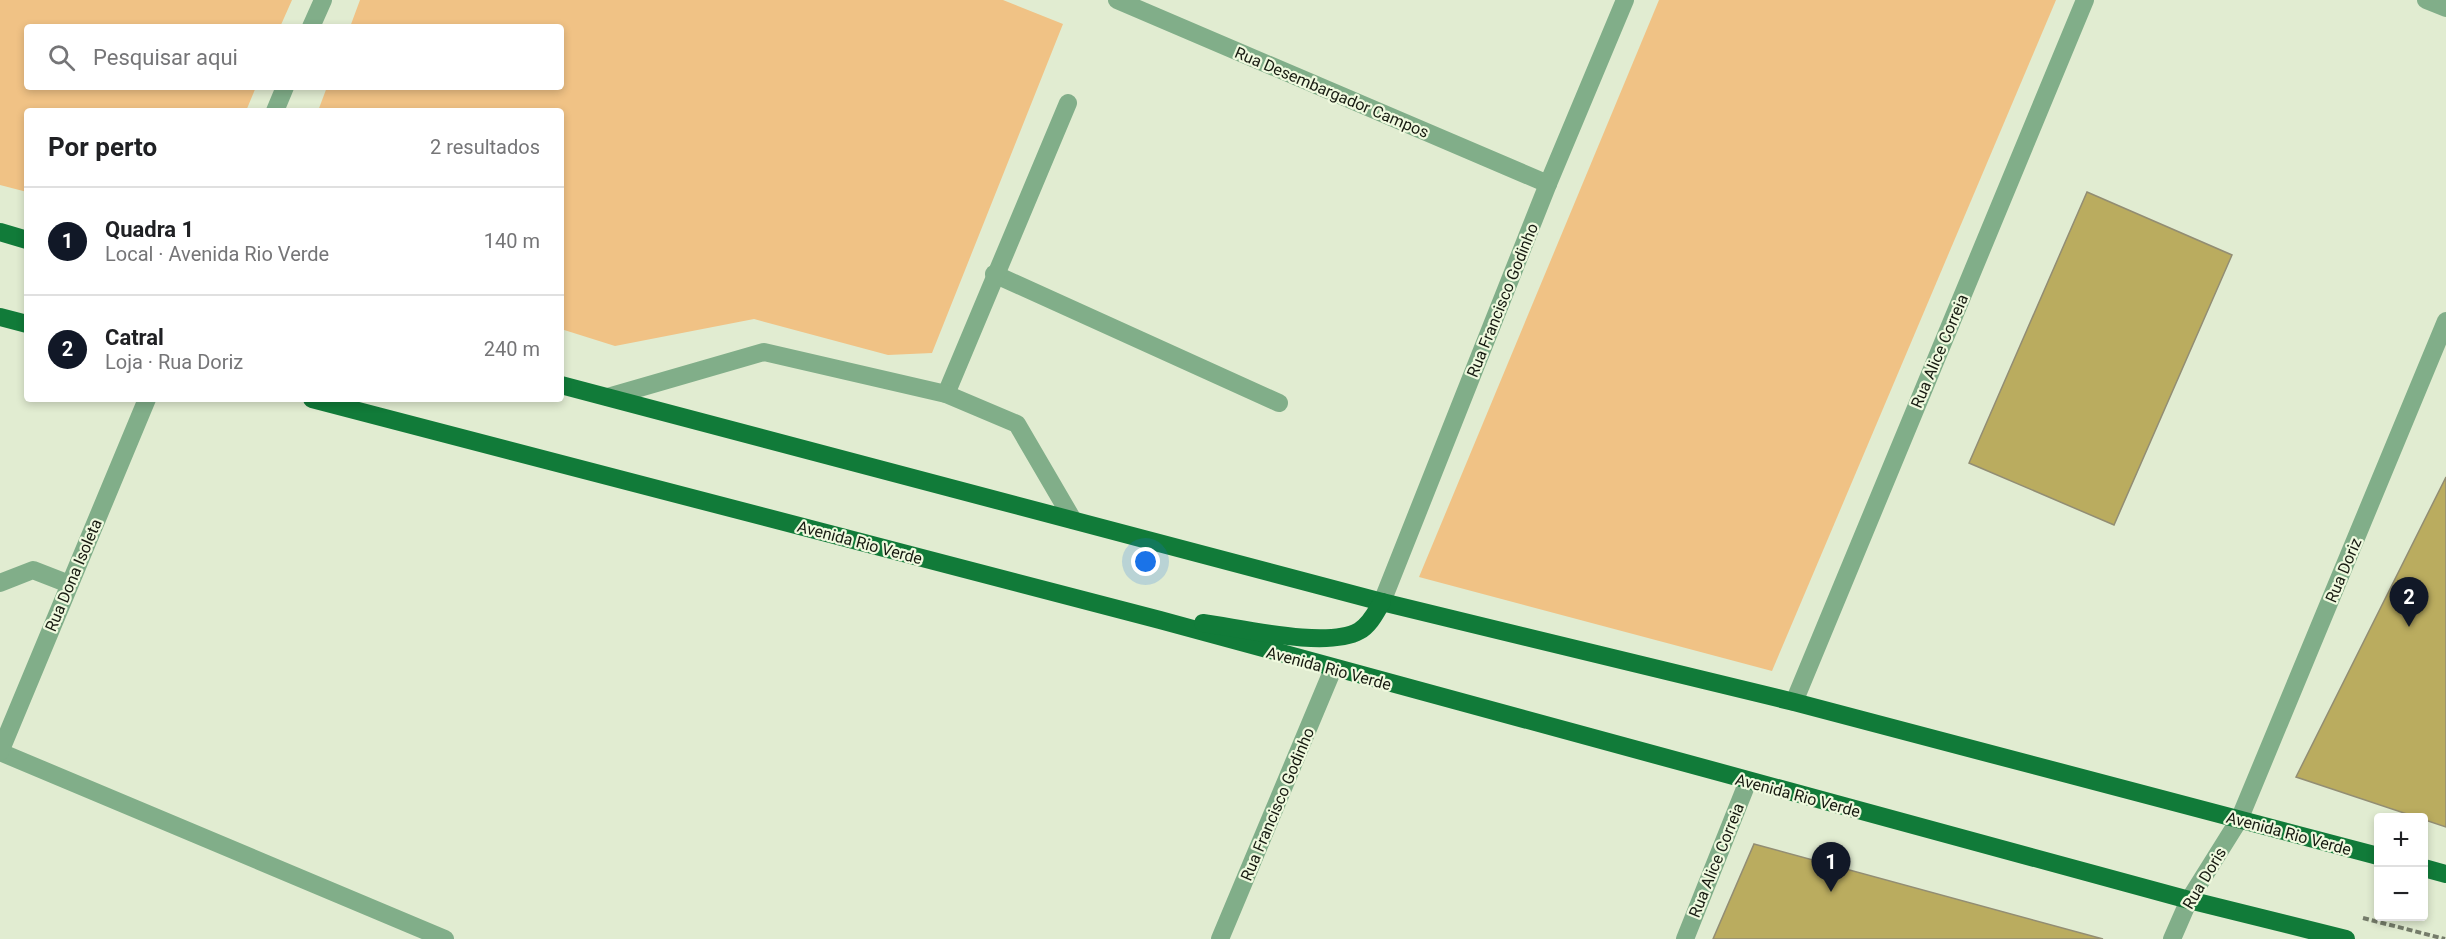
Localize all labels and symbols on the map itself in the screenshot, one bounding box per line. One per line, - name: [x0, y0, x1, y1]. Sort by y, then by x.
- street label: Rua Desembargador Campos: [1232, 43, 1432, 142]
- street label: Rua Francisco Godinho: [1463, 220, 1542, 380]
- street label: Rua Alice Correia: [1907, 291, 1972, 411]
- street label: Rua Dona Isoleta: [41, 516, 106, 634]
- street label: Avenida Rio Verde: [795, 517, 924, 568]
- street label: Rua Doriz: [2321, 535, 2366, 605]
- your location: [1131, 547, 1160, 576]
- pin: 2: [2390, 578, 2428, 627]
- street label: Avenida Rio Verde: [1264, 643, 1393, 694]
- street label: Rua Francisco Godinho: [1237, 725, 1318, 884]
- street label: Avenida Rio Verde: [1733, 770, 1862, 821]
- street label: Rua Alice Correia: [1685, 800, 1748, 920]
- street label: Avenida Rio Verde: [2224, 808, 2353, 859]
- pin: 1: [1812, 842, 1850, 892]
- street label: Rua Doris: [2179, 844, 2230, 913]

